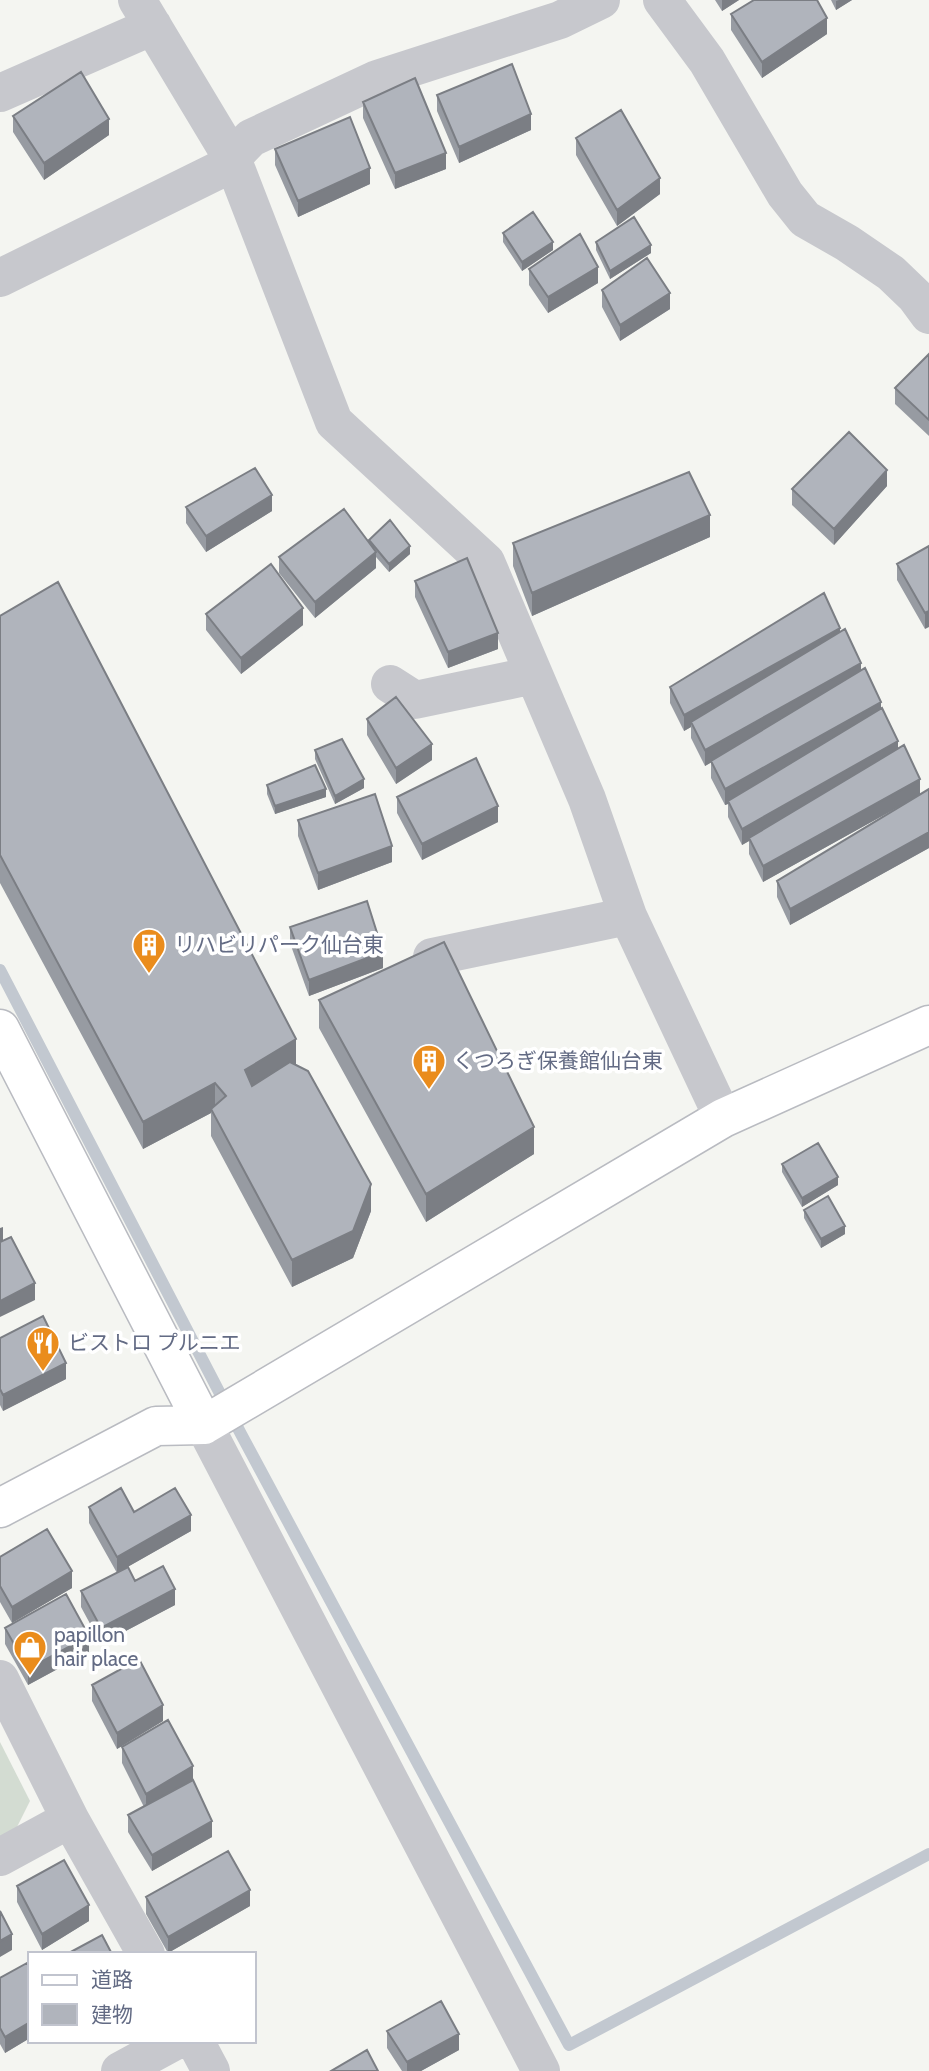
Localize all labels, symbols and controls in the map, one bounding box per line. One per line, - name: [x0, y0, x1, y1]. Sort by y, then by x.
- building icon: リハビリパーク仙台東: [130, 926, 168, 975]
- place label: リハビリパーク仙台東: [174, 932, 384, 957]
- building icon: くつろぎ保養館仙台東: [410, 1042, 448, 1091]
- place label: くつろぎ保養館仙台東: [453, 1048, 663, 1073]
- restaurant icon: ビストロ プルニエ: [24, 1324, 62, 1373]
- place label: ビストロ プルニエ: [68, 1330, 241, 1355]
- place label: papillon hair place: [54, 1622, 138, 1671]
- shop icon: papillon hair place: [11, 1628, 49, 1677]
- legend: [28, 1952, 256, 2043]
- text: 道路: [91, 1967, 133, 1992]
- text: 建物: [91, 2002, 133, 2027]

